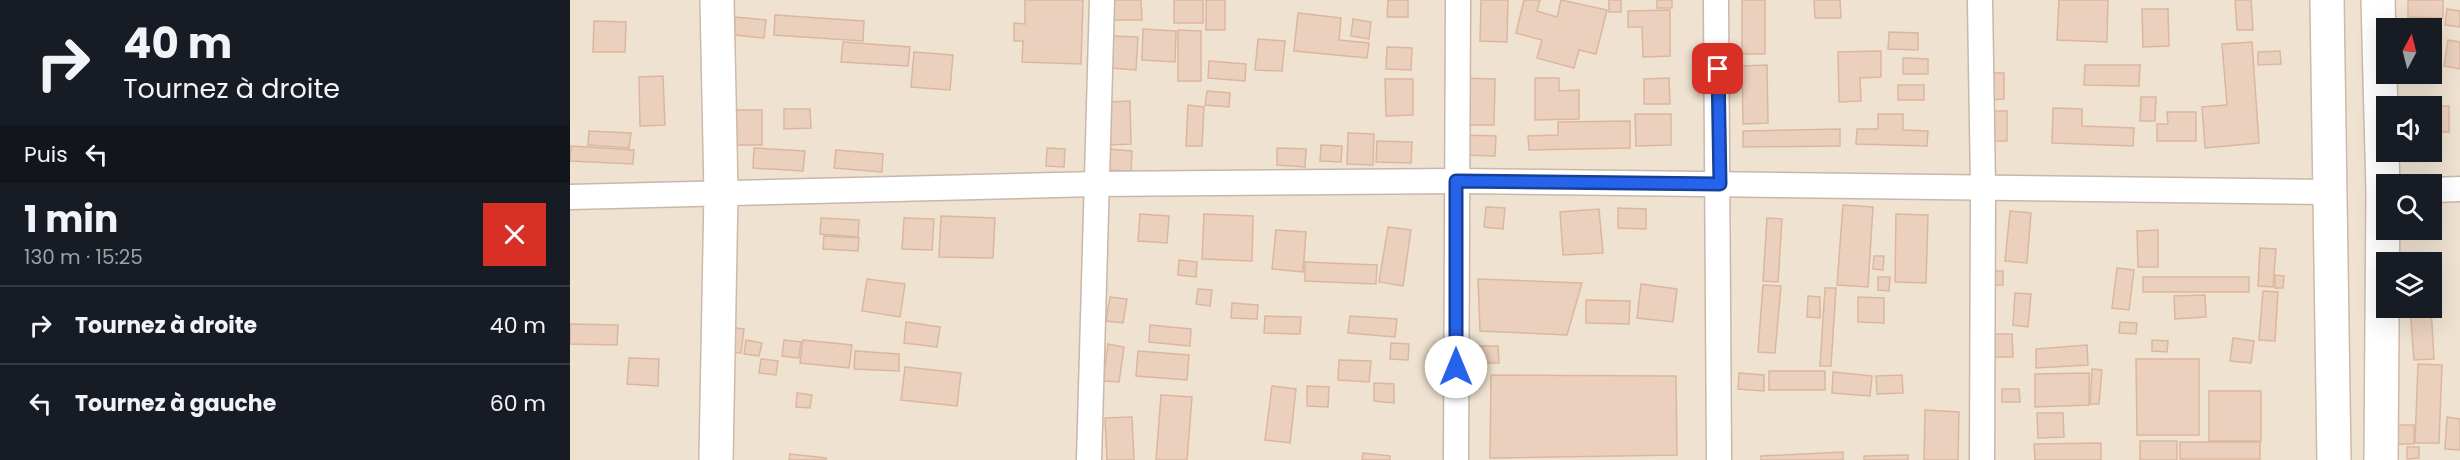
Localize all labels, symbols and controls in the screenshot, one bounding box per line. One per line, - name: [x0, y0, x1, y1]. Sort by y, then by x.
- text: 40 m: [123, 14, 232, 73]
- north arrow: [2376, 18, 2442, 84]
- map controls: [2376, 18, 2442, 318]
- icon: right: [24, 24, 102, 102]
- pin: [1692, 43, 1743, 94]
- icon: arrive: [1701, 52, 1734, 85]
- text: Tournez à droite: [123, 70, 340, 107]
- button: sound: [2376, 96, 2442, 162]
- icon: left: [80, 138, 113, 171]
- text: Puis: [24, 139, 68, 170]
- button: search: [2376, 174, 2442, 240]
- text: 1 min: [24, 194, 118, 245]
- button: close: [483, 203, 546, 266]
- text: 130 m · 15:25: [24, 243, 143, 271]
- button: layers: [2376, 252, 2442, 318]
- icon: right: [24, 309, 57, 342]
- text: Tournez à droite: [75, 310, 257, 341]
- text: 40 m: [490, 310, 546, 341]
- position arrow: [1424, 335, 1488, 399]
- icon: left: [24, 387, 57, 420]
- text: Tournez à gauche: [75, 388, 276, 419]
- text: 60 m: [490, 388, 546, 419]

